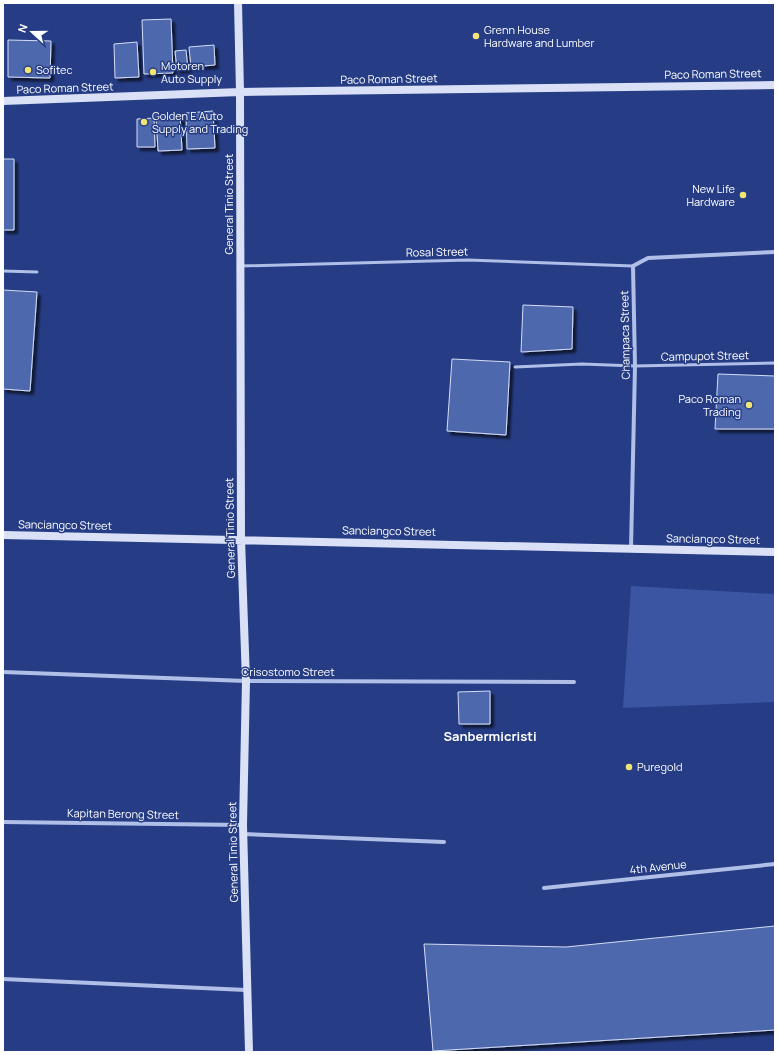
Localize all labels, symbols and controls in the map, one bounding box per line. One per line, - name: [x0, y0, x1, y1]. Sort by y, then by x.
- north arrow: [12, 12, 52, 52]
- text: N: [14, 22, 31, 35]
- place label: Grenn House Hardware and Lumber: [484, 22, 594, 50]
- marker: Grenn House Hardware and Lumber: [471, 31, 481, 41]
- place label: Motoren Auto Supply: [161, 58, 222, 86]
- place label: Sofitec: [36, 62, 73, 77]
- marker: Sofitec: [23, 65, 33, 75]
- street label: Paco Roman Street: [664, 65, 762, 82]
- marker: Motoren Auto Supply: [148, 67, 158, 77]
- street label: Paco Roman Street: [340, 70, 438, 87]
- street label: Paco Roman Street: [16, 78, 114, 97]
- place label: Golden E Auto Supply and Trading: [152, 108, 248, 136]
- marker: Golden E Auto Supply and Trading: [139, 117, 149, 127]
- street label: General Tinio Street: [221, 154, 236, 254]
- place label: New Life Hardware: [686, 181, 736, 209]
- marker: New Life Hardware: [738, 190, 748, 200]
- street label: Rosal Street: [406, 243, 468, 260]
- street label: Champaca Street: [616, 290, 633, 380]
- street label: Campupot Street: [661, 347, 749, 364]
- place label: Paco Roman Trading: [678, 391, 741, 419]
- marker: Paco Roman Trading: [744, 400, 754, 410]
- street label: General Tinio Street: [221, 477, 238, 579]
- street label: Sanciangco Street: [18, 516, 112, 533]
- street label: Sanciangco Street: [342, 522, 436, 539]
- street label: Sanciangco Street: [666, 530, 760, 547]
- street label: Crisostomo Street: [241, 664, 335, 679]
- district label: Sanbermicristi: [443, 727, 537, 745]
- place label: Puregold: [637, 759, 683, 774]
- marker: Puregold: [624, 762, 634, 772]
- street label: General Tinio Street: [224, 801, 241, 903]
- street label: Kapitan Berong Street: [67, 805, 179, 822]
- street label: 4th Avenue: [629, 856, 688, 877]

